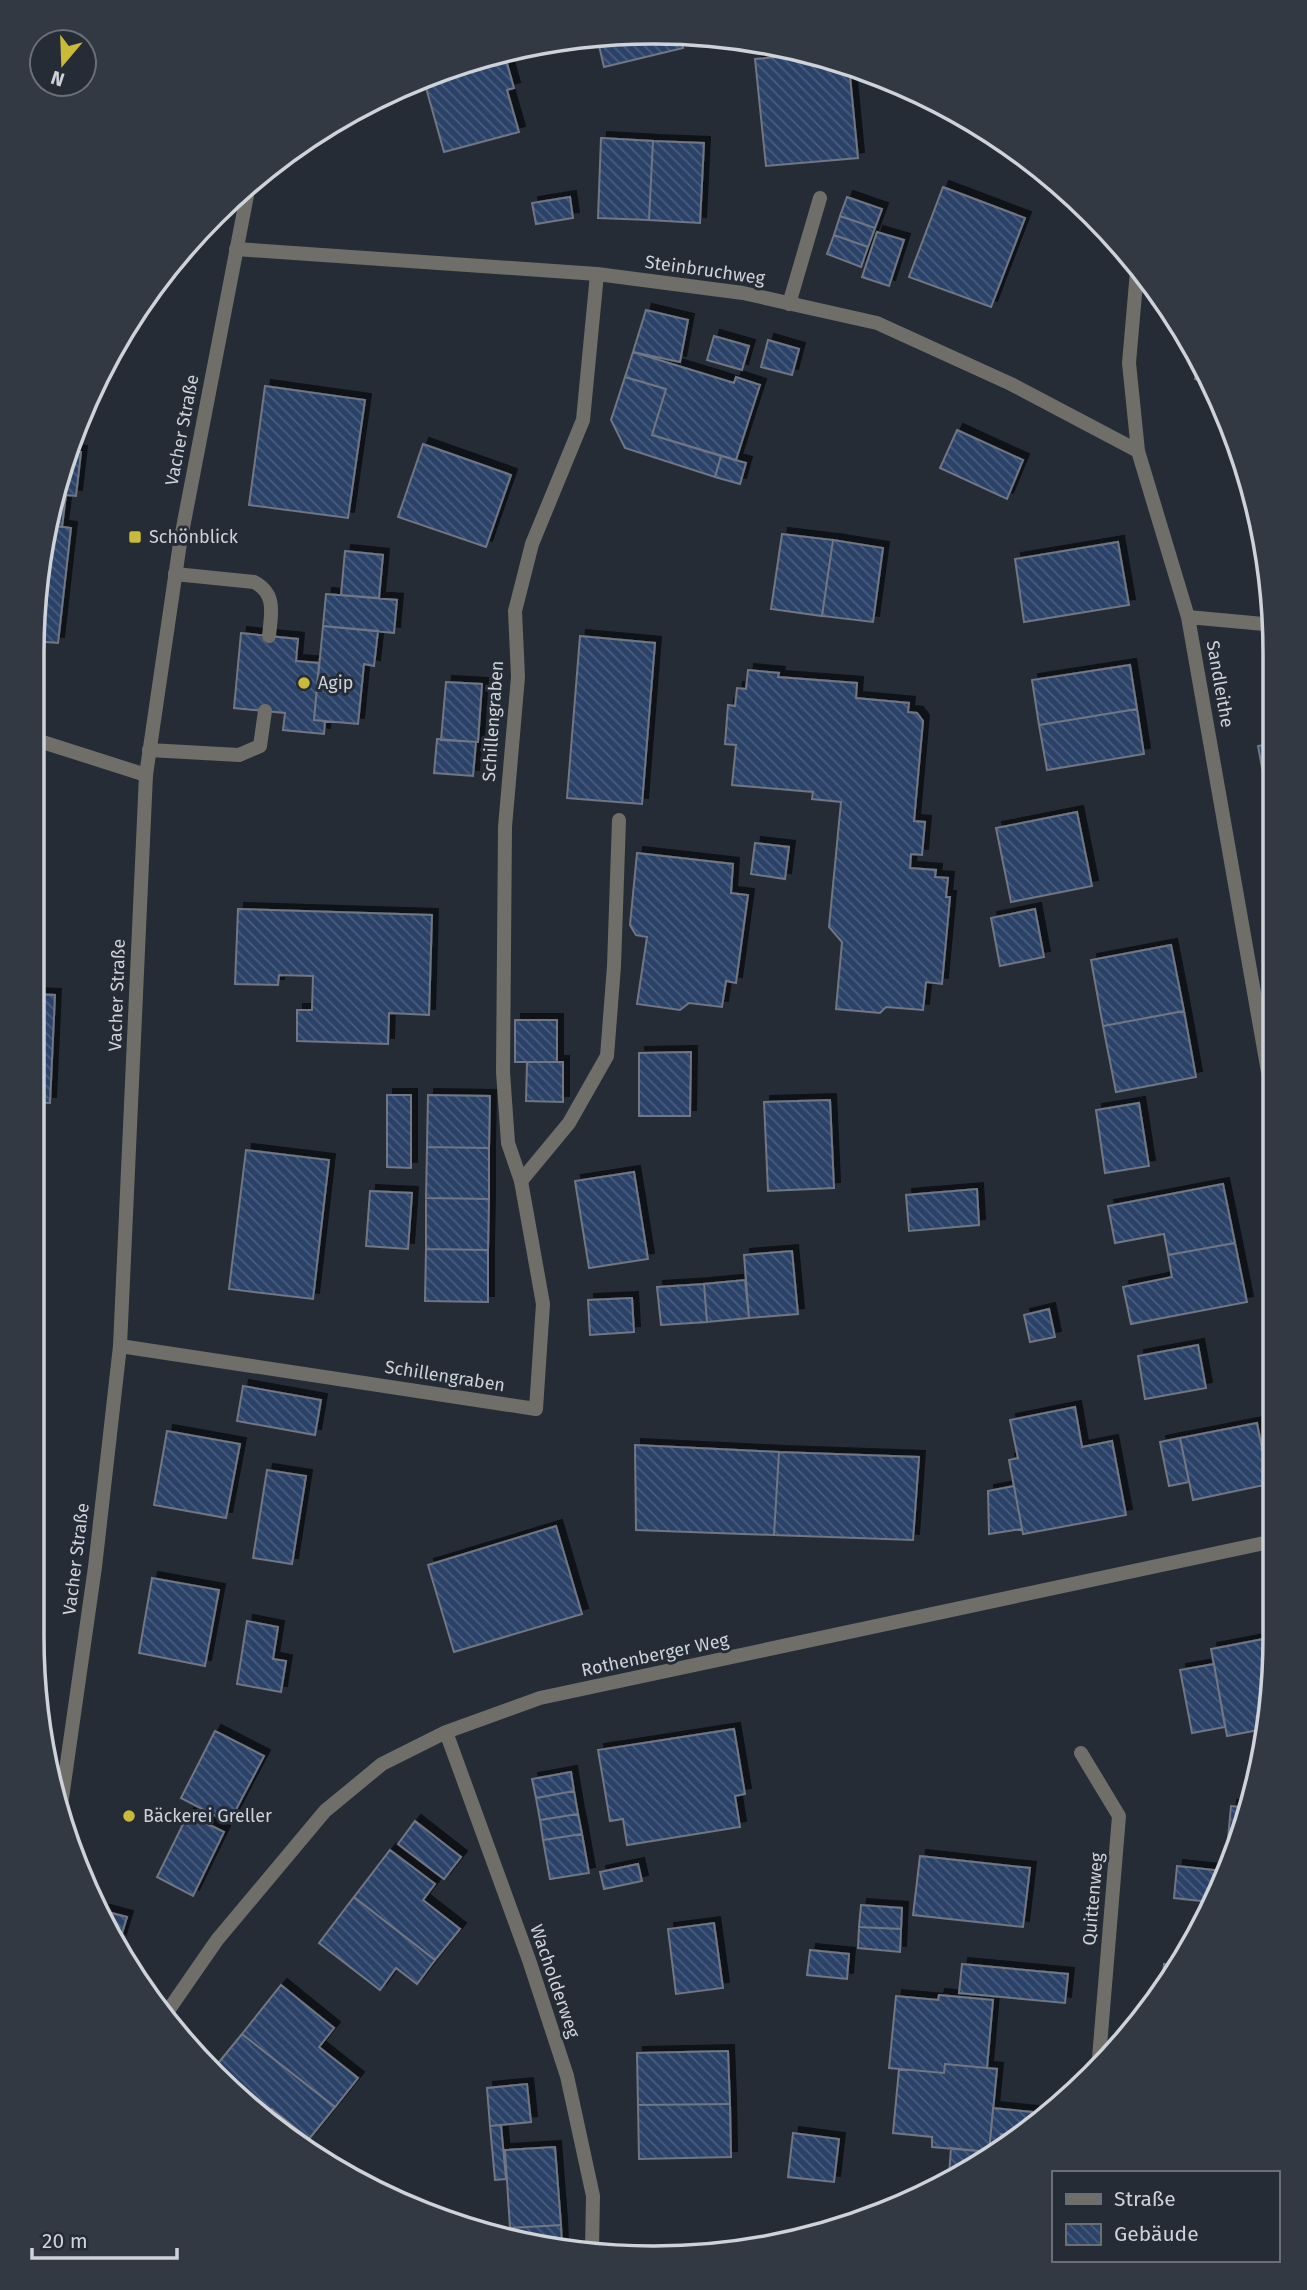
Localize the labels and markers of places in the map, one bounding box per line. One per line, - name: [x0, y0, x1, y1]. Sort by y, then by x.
- place label: Schönblick: [149, 526, 239, 548]
- marker: Schönblick: [127, 529, 143, 545]
- place label: Agip: [318, 672, 353, 694]
- marker: Agip: [296, 675, 312, 691]
- place label: Bäckerei Greller: [143, 1805, 272, 1827]
- marker: Bäckerei Greller: [121, 1808, 137, 1824]

